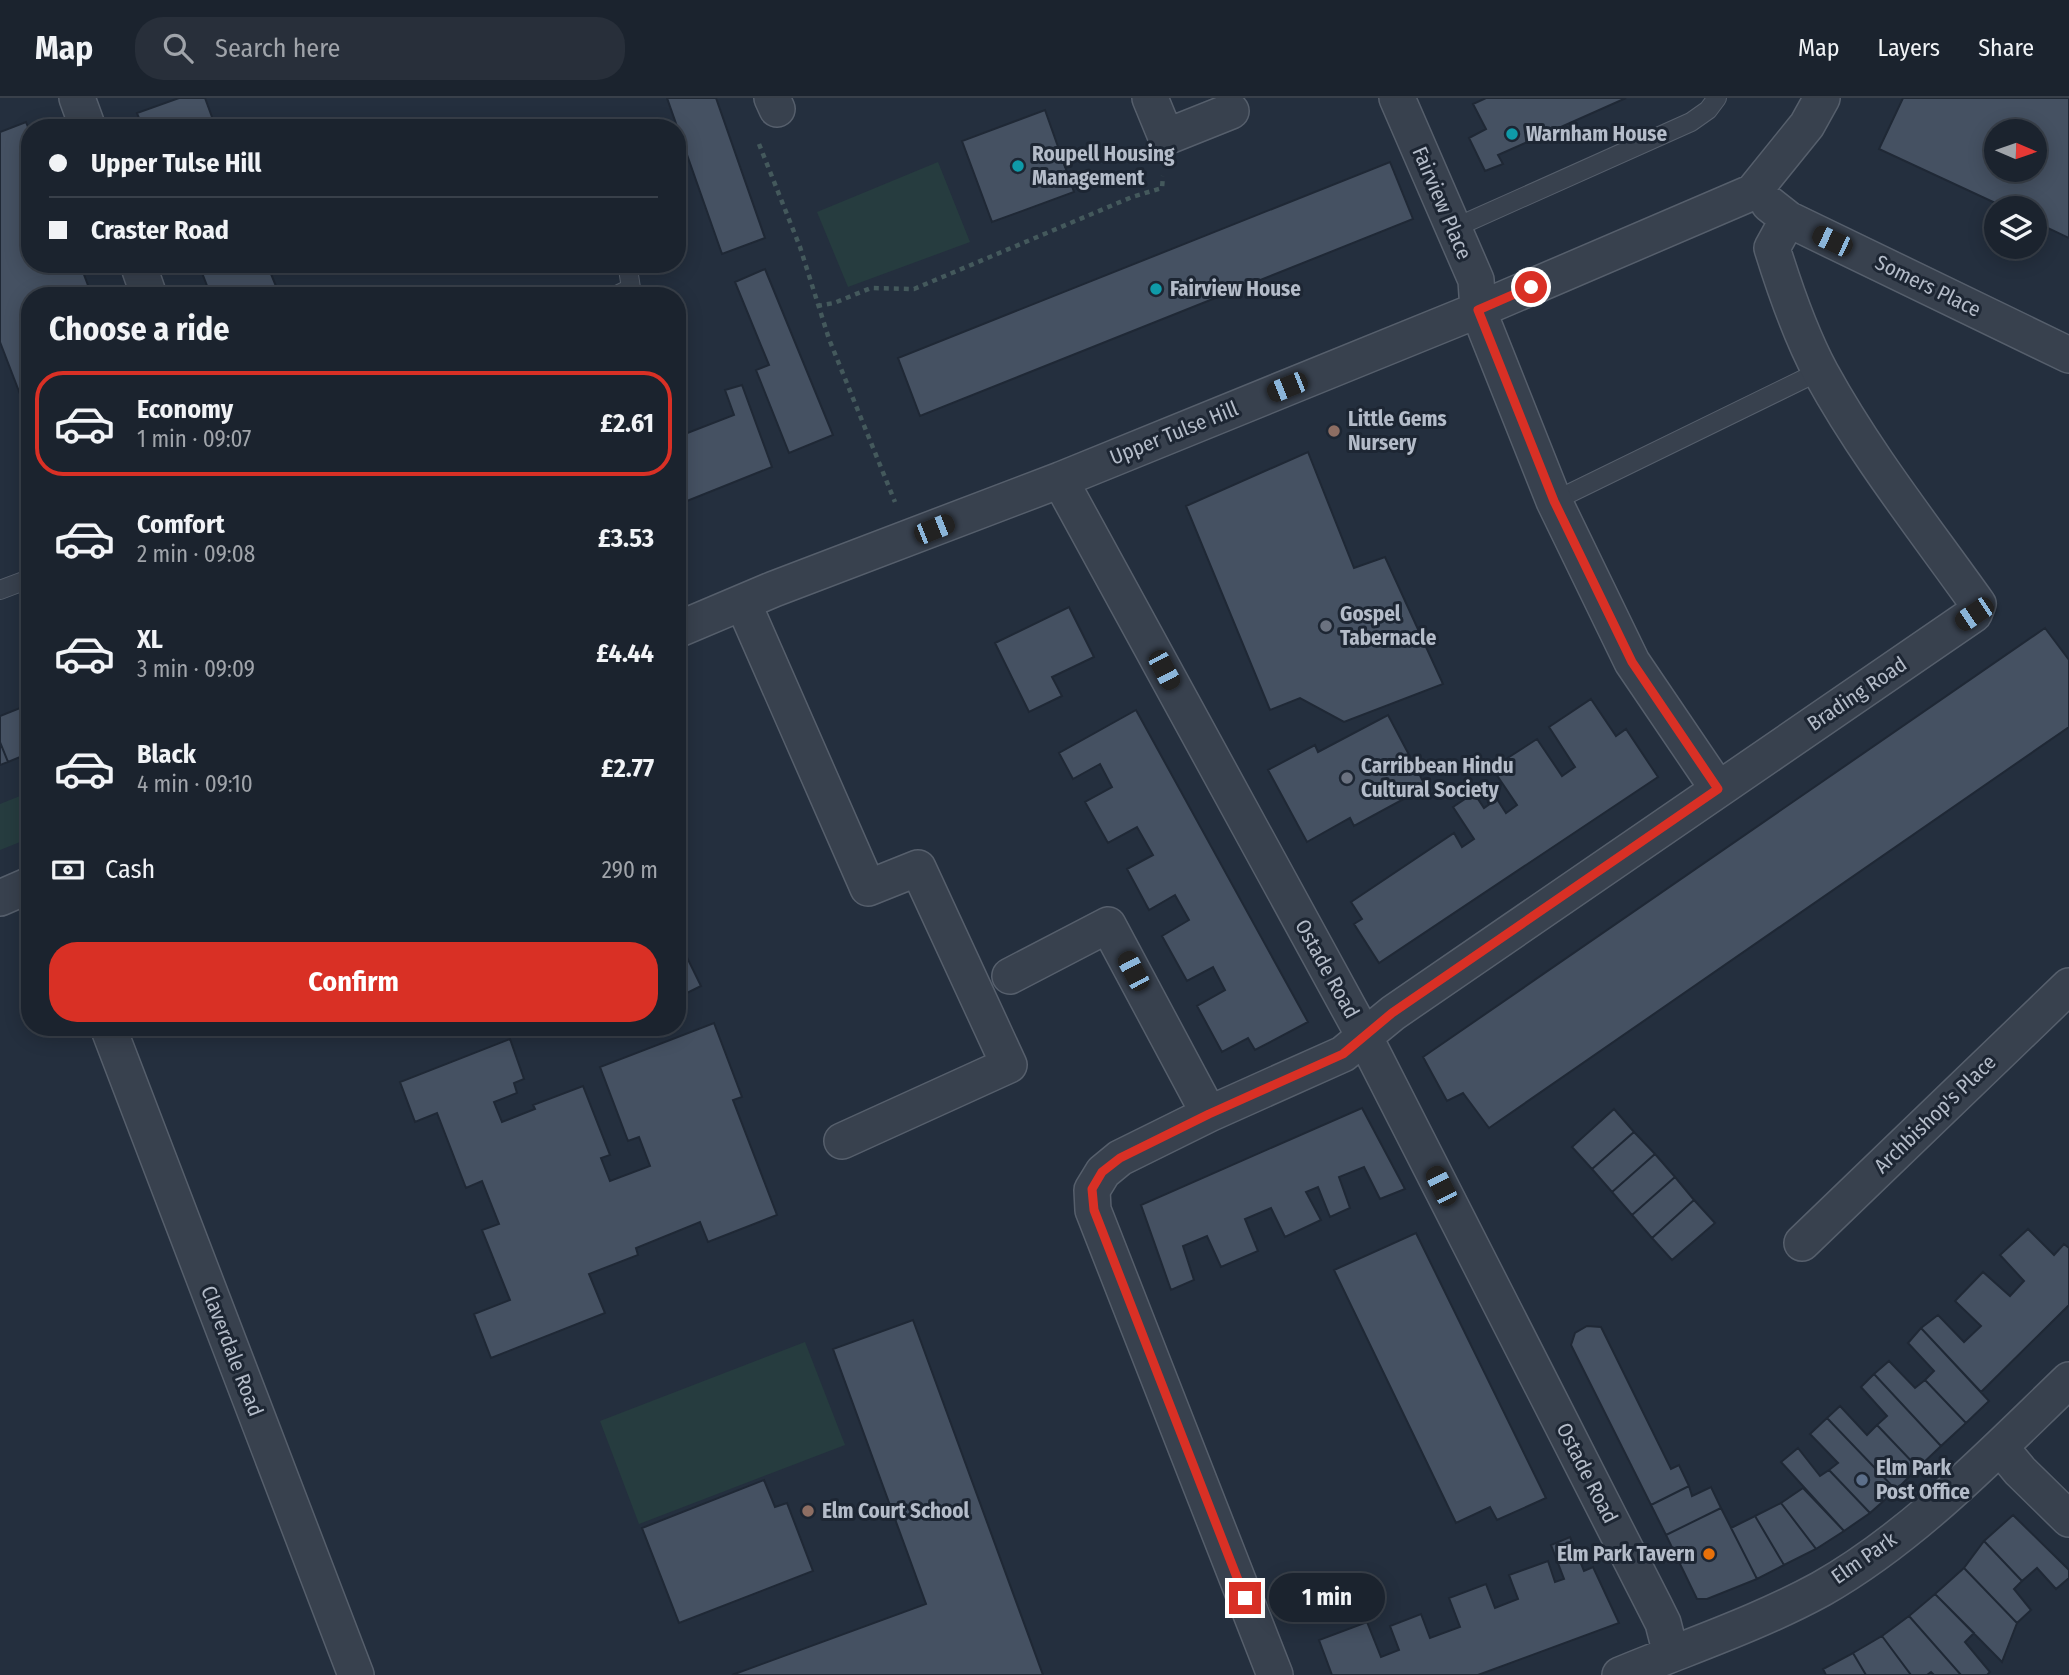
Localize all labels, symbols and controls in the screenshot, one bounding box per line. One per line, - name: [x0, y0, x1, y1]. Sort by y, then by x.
- search box: [135, 17, 625, 80]
- text: Map: [35, 28, 93, 68]
- icon: search: [159, 29, 197, 67]
- text: Search here: [215, 33, 340, 64]
- text: Map: [1798, 34, 1840, 62]
- text: Layers: [1878, 34, 1940, 62]
- text: Share: [1978, 34, 2034, 62]
- north arrow: [1984, 119, 2048, 182]
- map controls: [1984, 119, 2047, 259]
- place label: Warnham House: [1526, 121, 1667, 147]
- marker: Warnham House: [1504, 126, 1520, 142]
- place label: Roupell Housing Management: [1032, 141, 1175, 191]
- street label: Fairview Place: [1407, 143, 1477, 263]
- text: Upper Tulse Hill: [91, 148, 261, 179]
- marker: Roupell Housing Management: [1010, 158, 1026, 174]
- button: layers: [1984, 196, 2047, 259]
- text: Craster Road: [91, 215, 229, 246]
- car: [1809, 223, 1856, 259]
- street label: Somers Place: [1871, 249, 1985, 323]
- route start: [1515, 271, 1547, 303]
- place label: Fairview House: [1170, 276, 1301, 302]
- marker: Fairview House: [1148, 281, 1164, 297]
- text: Choose a ride: [49, 310, 230, 348]
- car: [1264, 369, 1311, 405]
- icon: car: [53, 392, 116, 455]
- text: Economy: [137, 394, 233, 425]
- street label: Upper Tulse Hill: [1106, 395, 1242, 471]
- place label: Little Gems Nursery: [1348, 406, 1447, 456]
- text: £2.61: [600, 408, 654, 439]
- marker: Little Gems Nursery: [1326, 423, 1342, 439]
- text: 1 min · 09:07: [137, 425, 251, 453]
- icon: car: [53, 507, 116, 570]
- text: Comfort: [137, 509, 225, 540]
- car: [911, 511, 958, 547]
- text: £3.53: [598, 523, 654, 554]
- text: 2 min · 09:08: [137, 540, 255, 568]
- car: [1951, 594, 1998, 634]
- place label: Gospel Tabernacle: [1340, 601, 1437, 651]
- marker: Gospel Tabernacle: [1318, 618, 1334, 634]
- icon: car: [53, 622, 116, 685]
- text: XL: [137, 624, 163, 655]
- text: £4.44: [596, 638, 654, 669]
- car: [1145, 647, 1184, 693]
- street label: Brading Road: [1802, 651, 1912, 737]
- text: 3 min · 09:09: [137, 655, 255, 683]
- icon: car: [53, 737, 116, 800]
- text: Black: [137, 739, 196, 770]
- text: £2.77: [601, 753, 654, 784]
- place label: Carribbean Hindu Cultural Society: [1361, 753, 1514, 803]
- text: 4 min · 09:10: [137, 770, 253, 798]
- marker: Carribbean Hindu Cultural Society: [1339, 770, 1355, 786]
- icon: cash: [49, 851, 87, 889]
- text: Cash: [105, 854, 155, 885]
- text: 290 m: [602, 856, 658, 884]
- street label: Ostade Road: [1289, 915, 1365, 1023]
- button: Confirm: [49, 942, 658, 1022]
- car: [1114, 948, 1153, 994]
- street label: Archbishop's Place: [1869, 1049, 2001, 1179]
- car: [1423, 1163, 1460, 1209]
- street label: Claverdale Road: [195, 1282, 269, 1420]
- street label: Ostade Road: [1551, 1418, 1623, 1528]
- place label: Elm Park Post Office: [1876, 1455, 1970, 1505]
- marker: Elm Park Post Office: [1854, 1472, 1870, 1488]
- place label: Elm Court School: [822, 1498, 970, 1524]
- marker: Elm Court School: [800, 1503, 816, 1519]
- street label: Elm Park: [1826, 1526, 1902, 1590]
- place label: Elm Park Tavern: [1557, 1541, 1695, 1567]
- marker: Elm Park Tavern: [1701, 1546, 1717, 1562]
- callout: 1 min: [1270, 1574, 1385, 1622]
- route end: [1229, 1582, 1261, 1614]
- text: 1 min: [1302, 1583, 1352, 1611]

